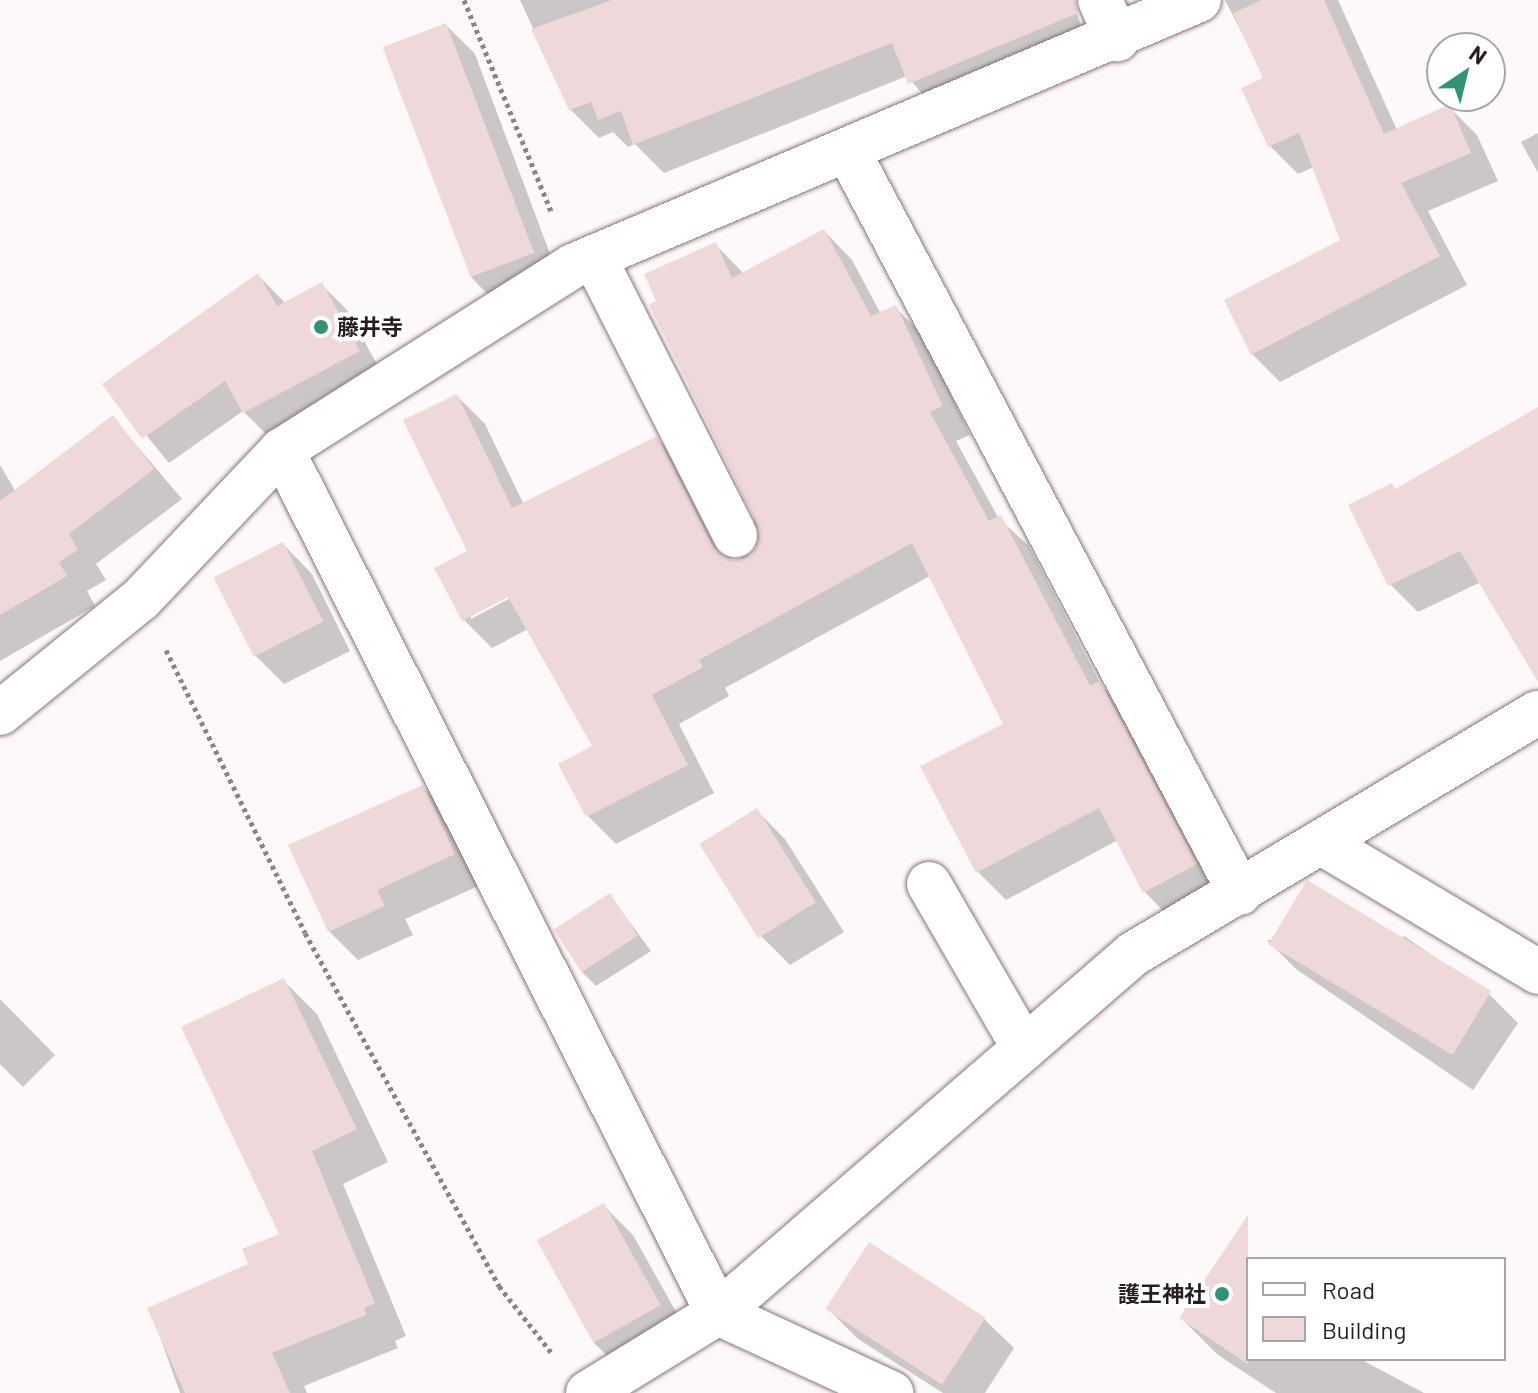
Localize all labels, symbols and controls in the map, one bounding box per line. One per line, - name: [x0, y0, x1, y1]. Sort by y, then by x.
- north arrow: [1426, 32, 1506, 112]
- text: N: [1465, 39, 1492, 69]
- place label: 藤井寺: [337, 314, 403, 340]
- marker: 藤井寺: [312, 318, 330, 336]
- legend: [1246, 1257, 1506, 1361]
- text: Road: [1322, 1275, 1375, 1304]
- place label: 護王神社: [1118, 1281, 1206, 1307]
- marker: 護王神社: [1213, 1285, 1231, 1303]
- text: Building: [1322, 1315, 1406, 1344]

